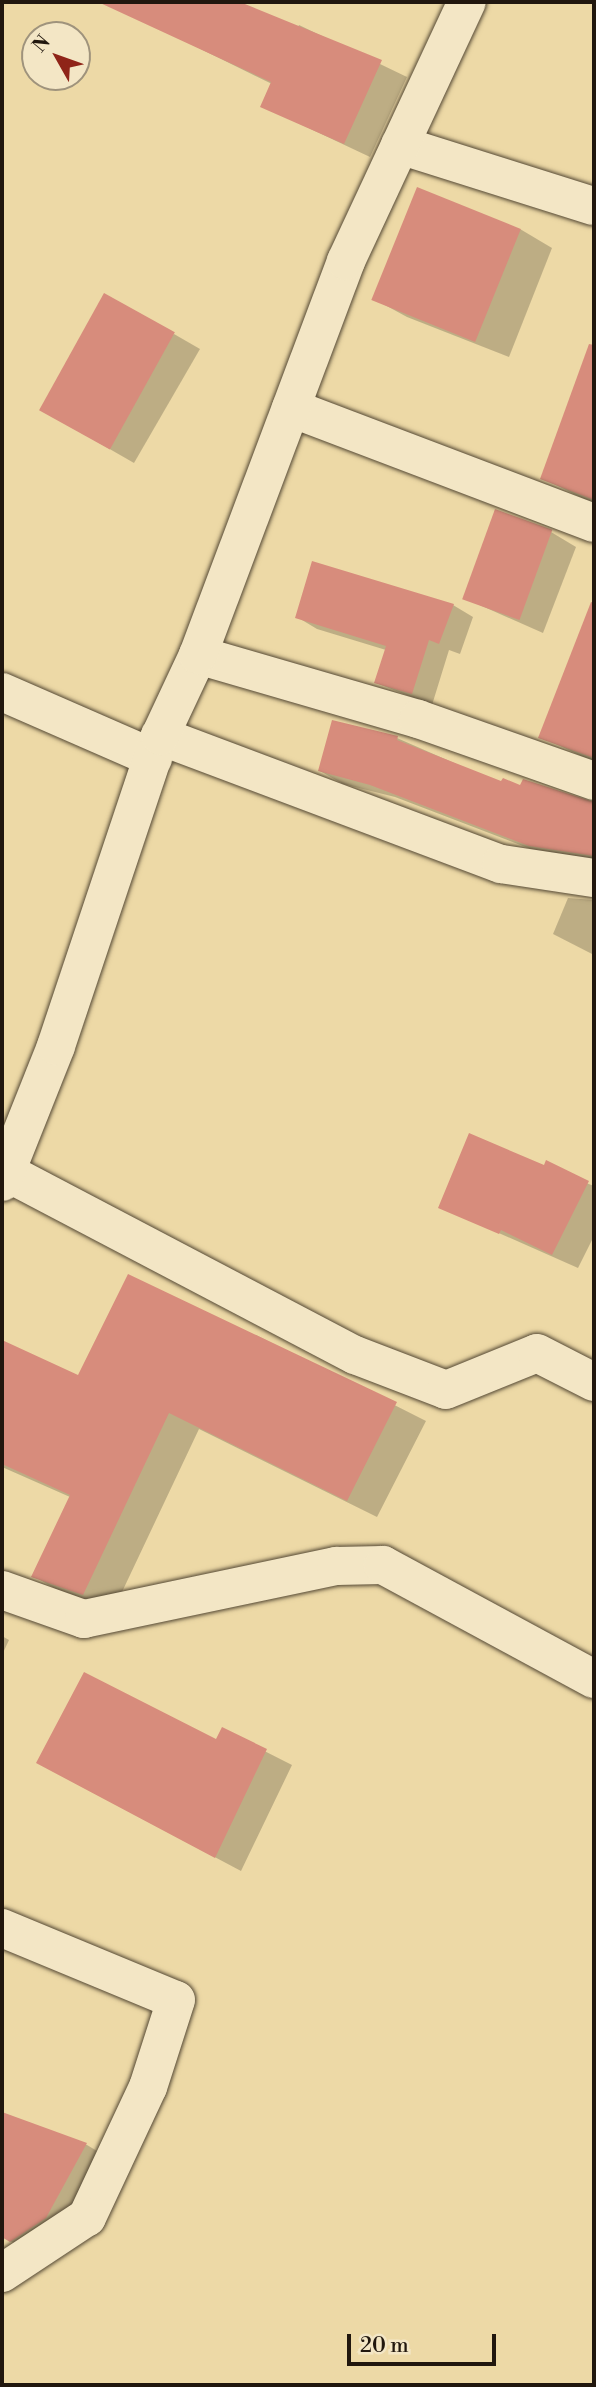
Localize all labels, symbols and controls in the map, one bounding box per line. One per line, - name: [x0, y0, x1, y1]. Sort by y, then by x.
- north arrow: [21, 21, 91, 91]
- text: N: [27, 30, 55, 57]
- scale bar: [351, 2320, 500, 2364]
- text: 20 m: [360, 2333, 409, 2359]

